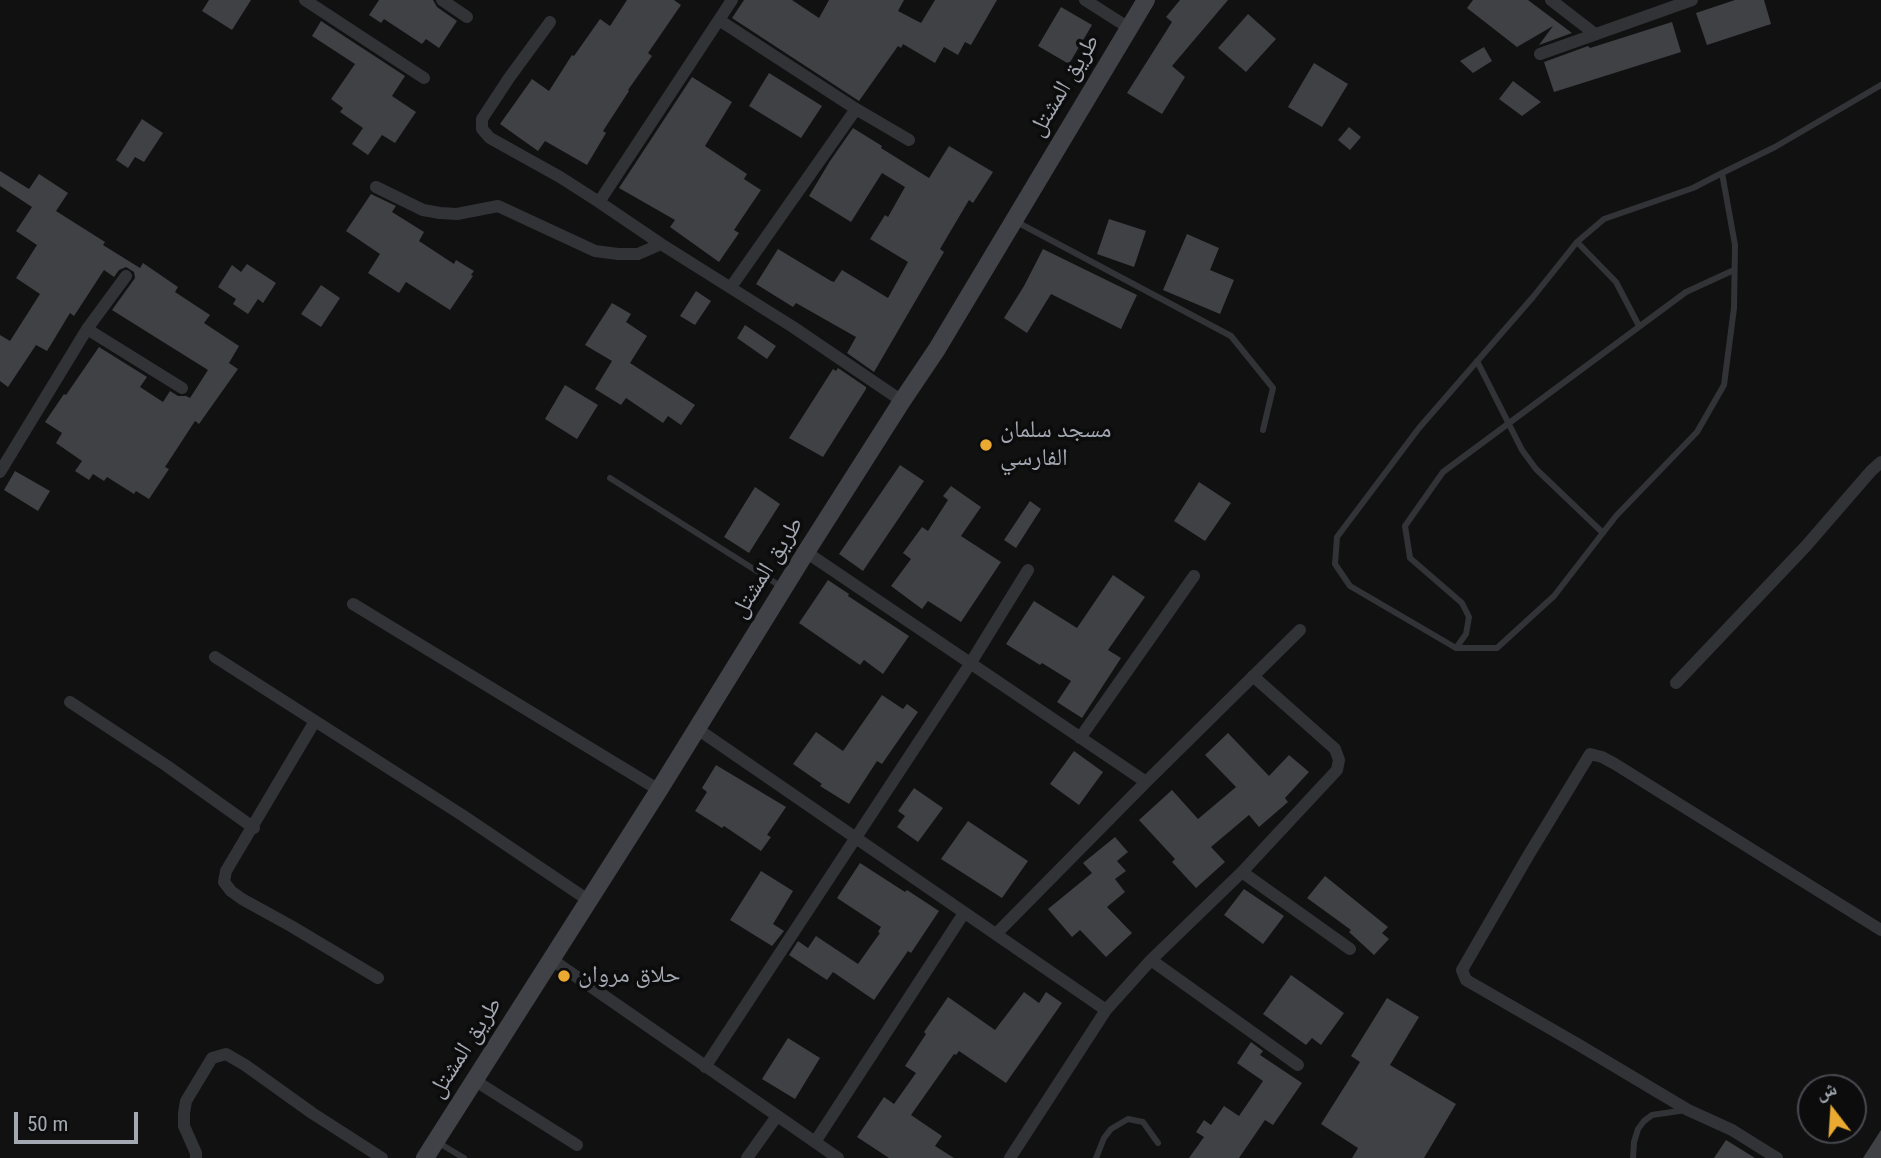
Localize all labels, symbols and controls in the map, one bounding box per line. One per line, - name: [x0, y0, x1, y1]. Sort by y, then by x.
- street label: طريق المشتل: [1023, 30, 1107, 142]
- place label: مسجد سلمان الفارسي: [1000, 417, 1111, 473]
- marker: مسجد سلمان الفارسي: [978, 437, 994, 453]
- street label: طريق المشتل: [726, 512, 810, 624]
- place label: حلاق مروان: [578, 962, 681, 990]
- marker: حلاق مروان: [556, 968, 572, 984]
- street label: طريق المشتل: [423, 992, 509, 1104]
- north arrow: [1797, 1074, 1867, 1144]
- text: ش: [1813, 1076, 1839, 1104]
- scale bar: [18, 1098, 142, 1142]
- text: 50 m: [27, 1112, 68, 1136]

